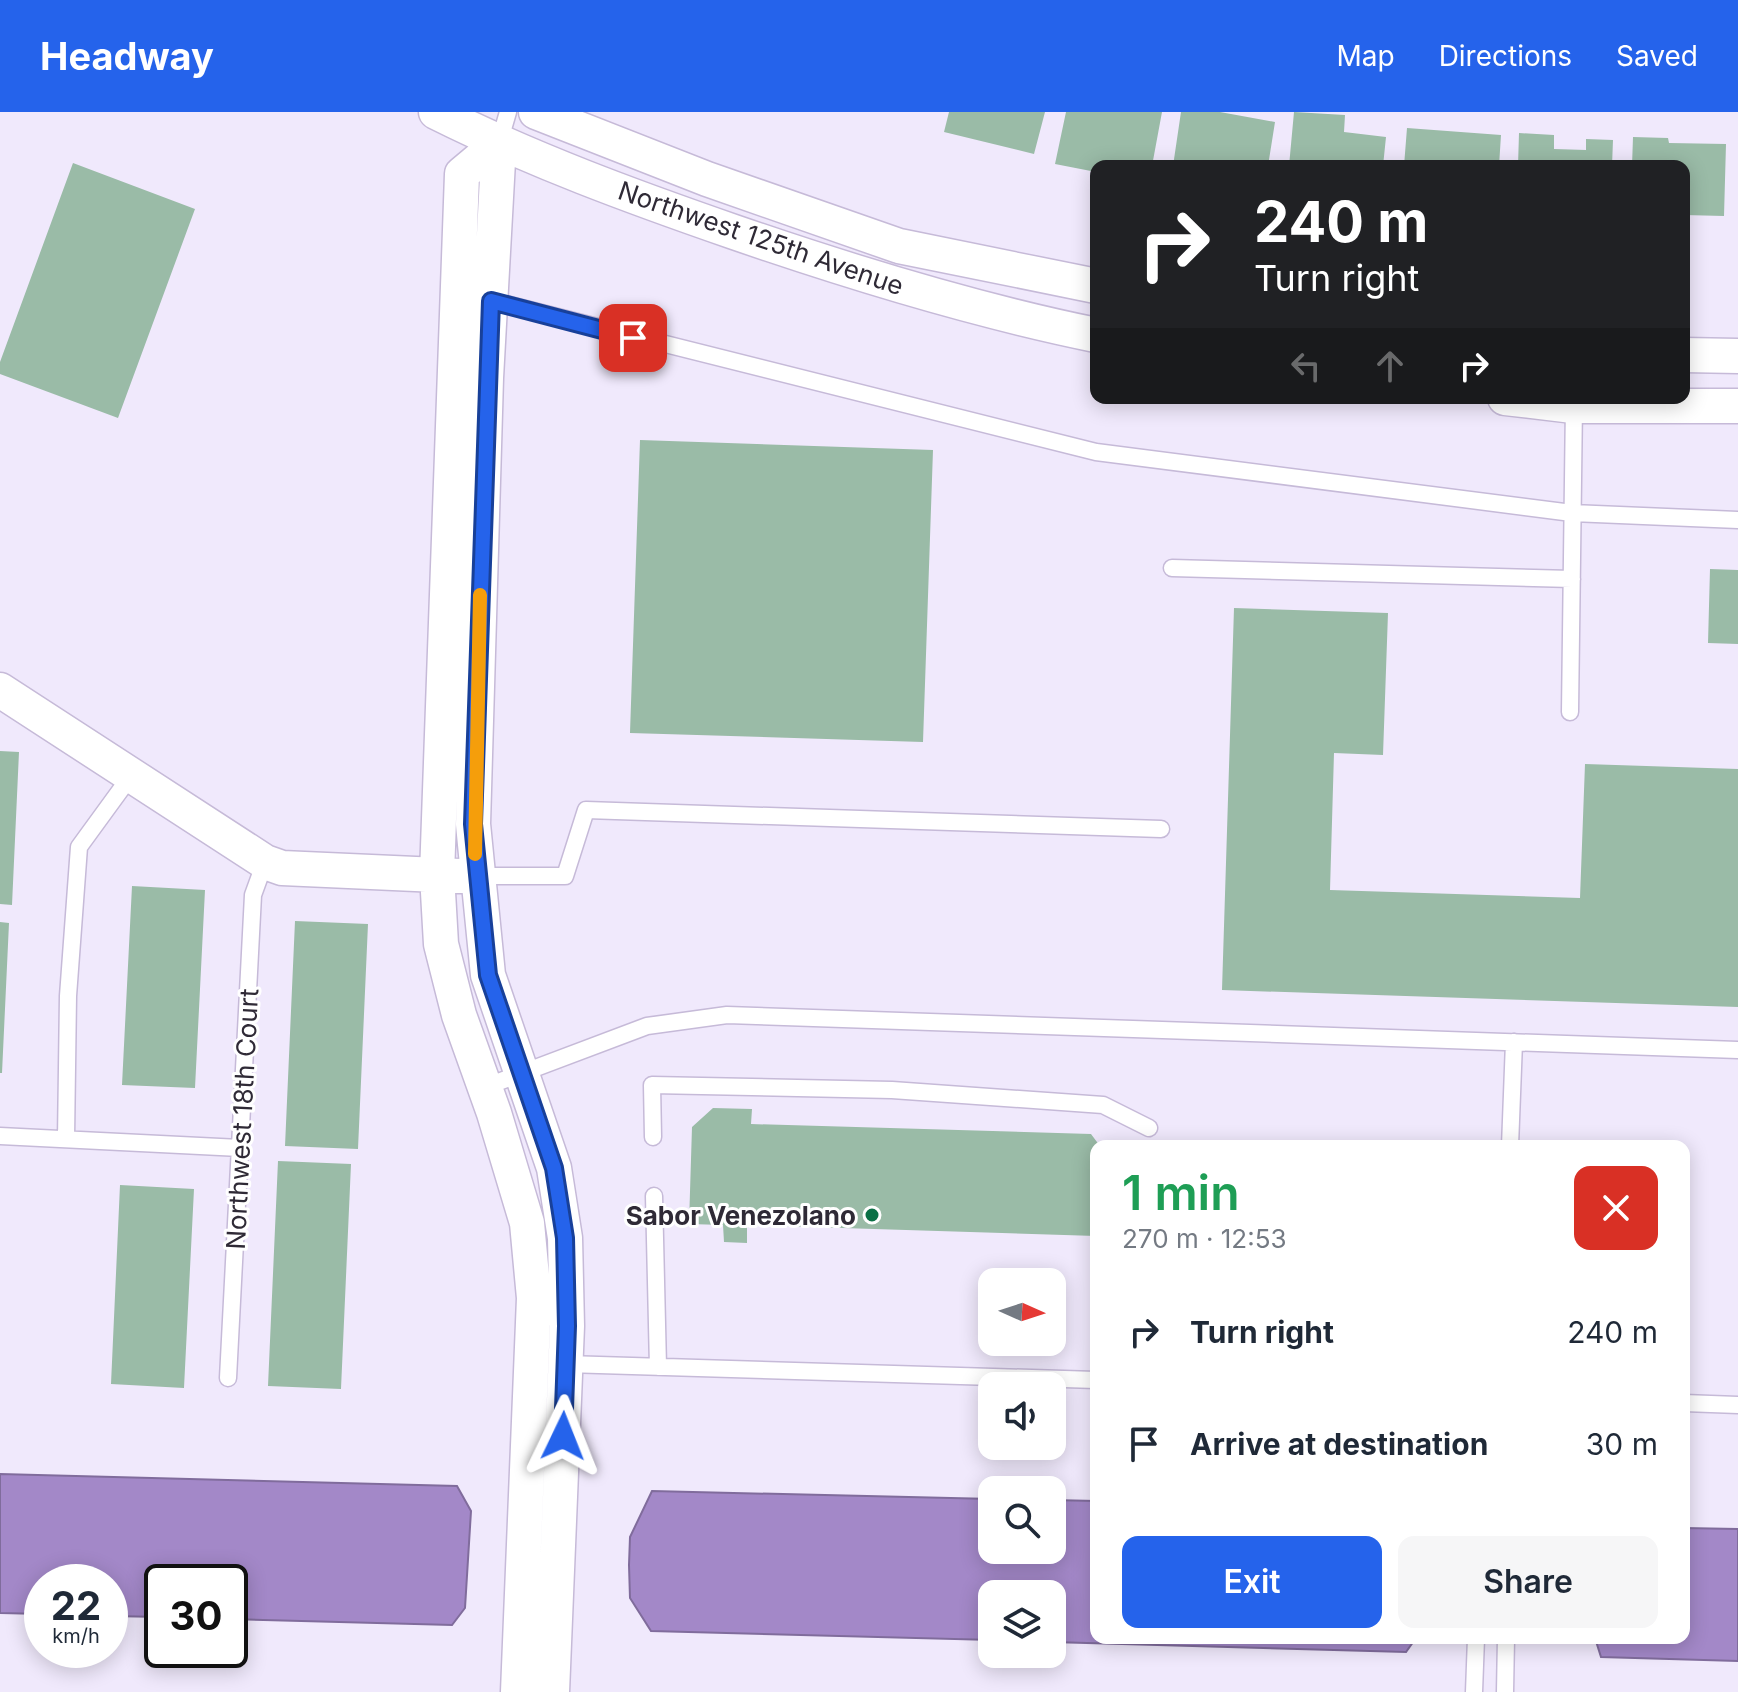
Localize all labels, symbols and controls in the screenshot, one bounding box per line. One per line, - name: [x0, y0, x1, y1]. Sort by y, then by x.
- text: Headway: [40, 33, 214, 79]
- text: Map: [1336, 39, 1395, 73]
- text: Directions: [1439, 39, 1572, 73]
- text: Saved: [1616, 39, 1698, 73]
- street label: Northwest 125th Avenue: [614, 175, 908, 301]
- text: 240 m: [1254, 188, 1428, 256]
- icon: right: [1122, 192, 1226, 296]
- text: Turn right: [1254, 256, 1419, 300]
- pin: [599, 304, 667, 372]
- icon: arrive: [611, 316, 655, 360]
- icon: left: [1284, 344, 1328, 388]
- icon: ahead: [1368, 344, 1412, 388]
- icon: right: [1452, 344, 1496, 388]
- street label: Northwest 18th Court: [220, 988, 264, 1250]
- text: 1 min: [1122, 1163, 1240, 1222]
- button: close: [1574, 1166, 1658, 1250]
- place label: Sabor Venezolano: [626, 1200, 856, 1231]
- marker: Sabor Venezolano: [863, 1206, 881, 1224]
- text: 270 m · 12:53: [1122, 1223, 1287, 1254]
- north arrow: [978, 1268, 1066, 1356]
- map controls: [978, 1268, 1066, 1668]
- icon: right: [1122, 1310, 1166, 1354]
- text: Turn right: [1190, 1314, 1334, 1350]
- text: 240 m: [1567, 1314, 1658, 1350]
- button: sound: [978, 1372, 1066, 1460]
- position arrow: [521, 1394, 605, 1478]
- icon: arrive: [1122, 1422, 1166, 1466]
- text: Arrive at destination: [1190, 1426, 1488, 1462]
- text: 30 m: [1586, 1426, 1658, 1462]
- button: search: [978, 1476, 1066, 1564]
- button: Exit: [1122, 1536, 1382, 1628]
- button: Share: [1398, 1536, 1658, 1628]
- speed limit sign: 30: [144, 1564, 248, 1668]
- button: layers: [978, 1580, 1066, 1668]
- text: 22: [51, 1581, 101, 1630]
- text: km/h: [52, 1624, 100, 1648]

